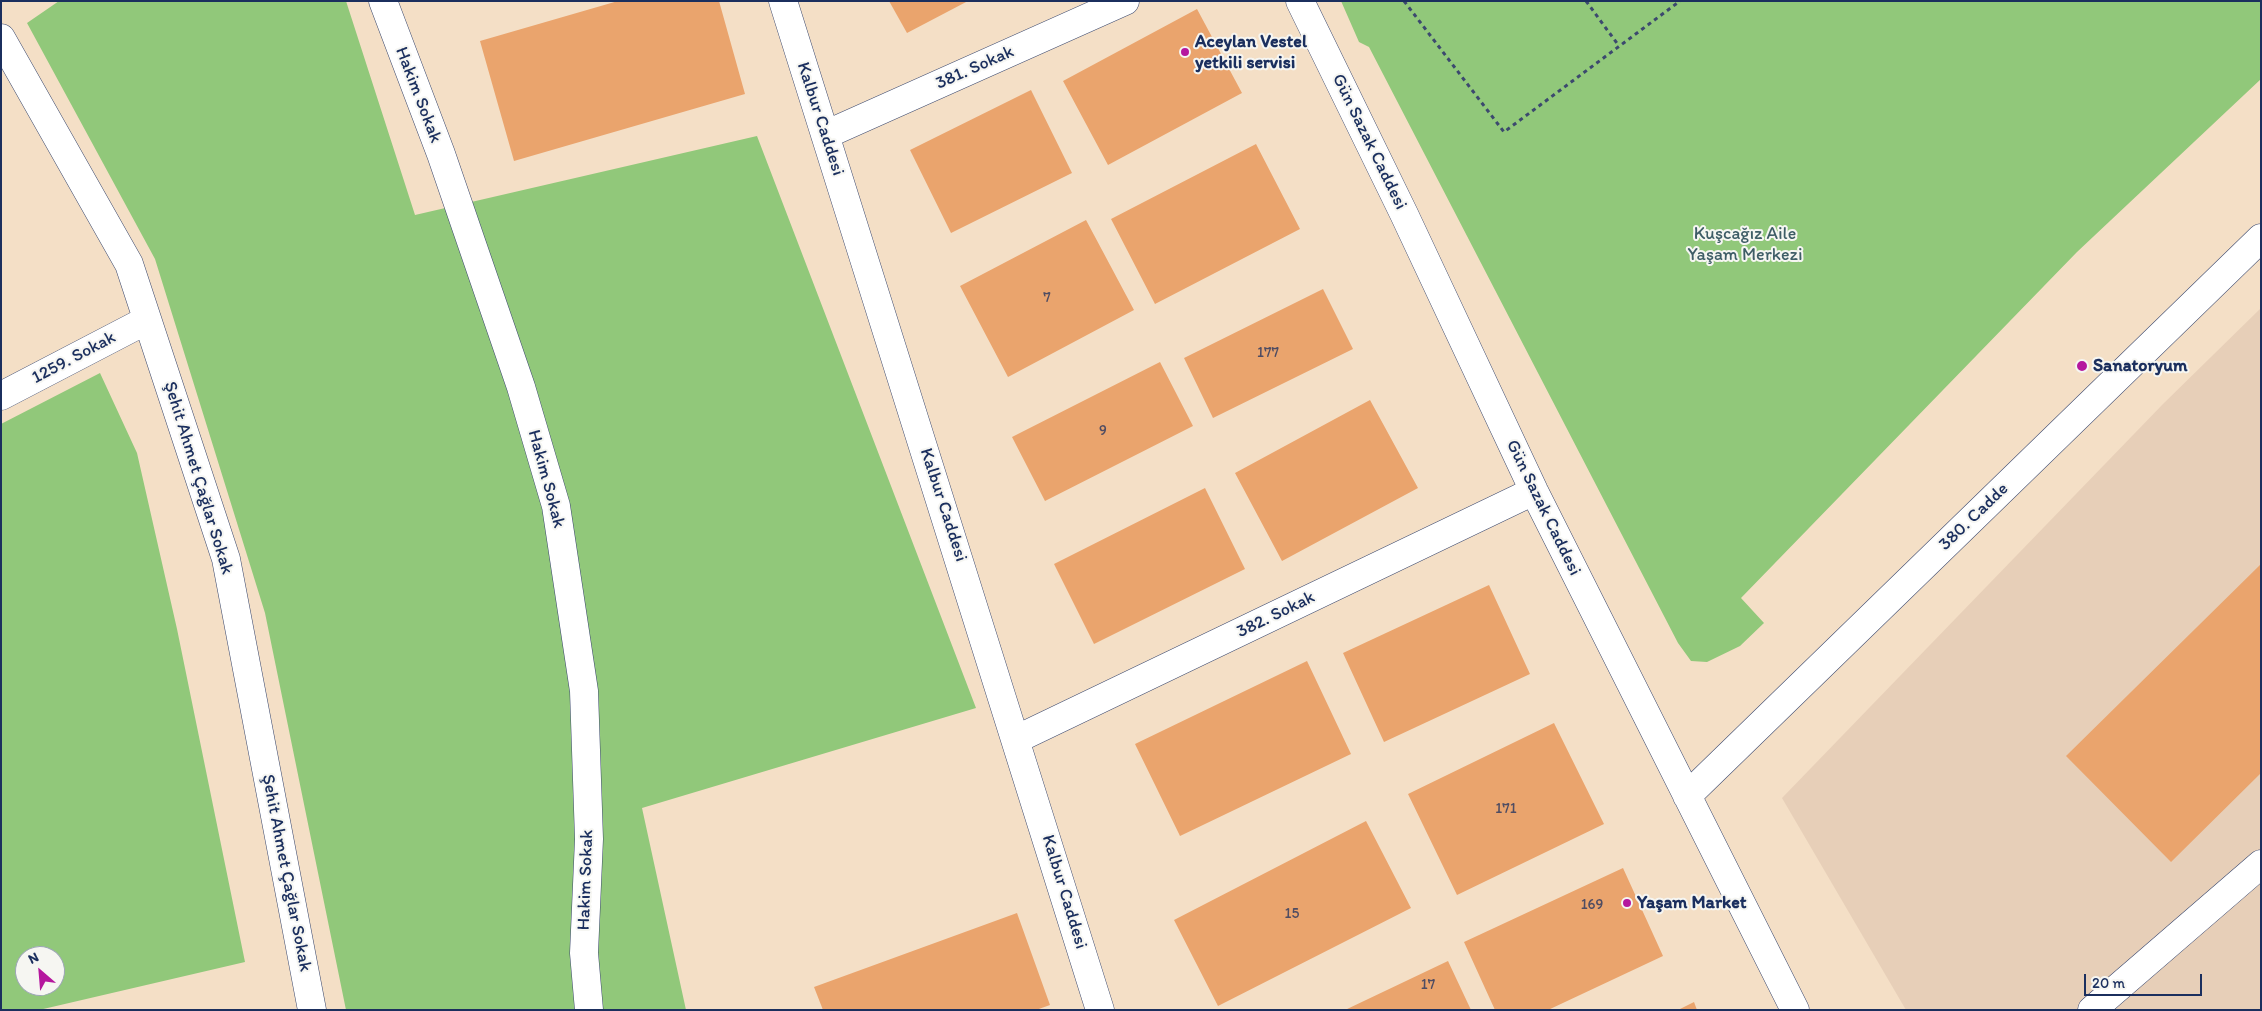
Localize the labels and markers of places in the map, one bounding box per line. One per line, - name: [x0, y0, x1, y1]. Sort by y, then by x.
- place label: Aceylan Vestel yetkili servisi: [1195, 31, 1307, 74]
- marker: Aceylan Vestel yetkili servisi: [1179, 46, 1191, 58]
- place label: Sanatoryum: [2093, 355, 2187, 377]
- marker: Sanatoryum: [2075, 359, 2089, 373]
- place label: Yaşam Market: [1637, 892, 1747, 914]
- marker: Yaşam Market: [1621, 897, 1633, 909]

